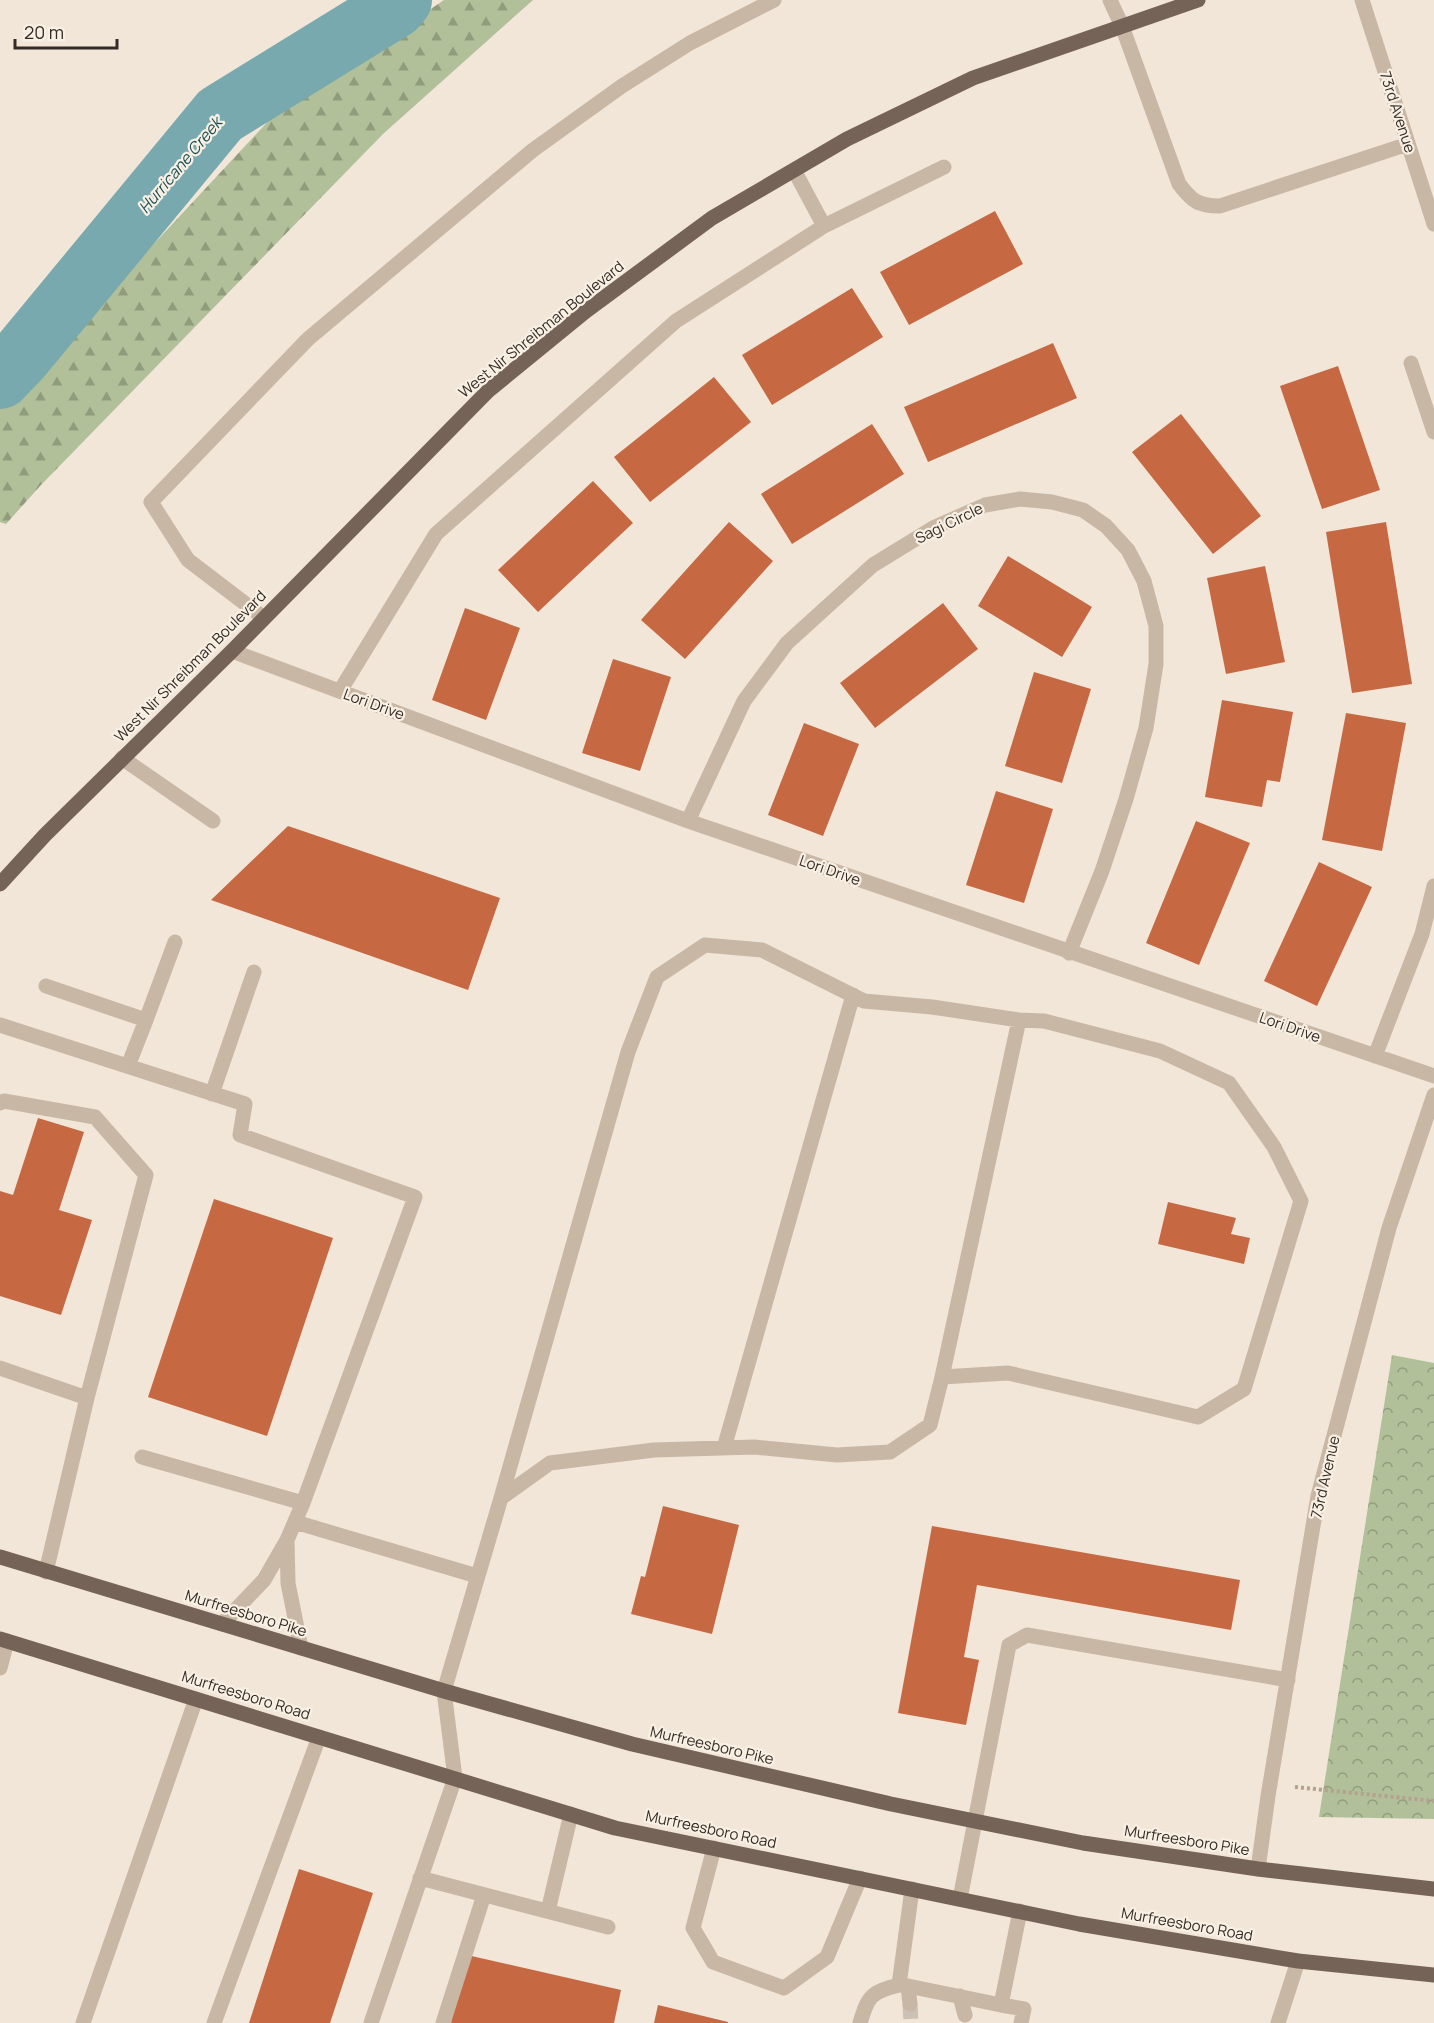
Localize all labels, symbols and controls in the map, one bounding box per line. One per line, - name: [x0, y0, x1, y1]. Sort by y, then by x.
- scale bar: [15, 12, 117, 50]
- text: 20 m: [24, 20, 64, 44]
- street label: 73rd Avenue: [1375, 69, 1421, 156]
- water label: Hurricane Creek: [133, 111, 228, 218]
- street label: West Nir Shreibman Boulevard: [454, 256, 628, 402]
- street label: Sagi Circle: [912, 498, 987, 548]
- street label: West Nir Shreibman Boulevard: [109, 585, 271, 747]
- street label: Lori Drive: [341, 683, 408, 725]
- street label: Lori Drive: [797, 850, 864, 890]
- street label: Lori Drive: [1257, 1007, 1324, 1047]
- street label: 73rd Avenue: [1305, 1433, 1345, 1520]
- street label: Murfreesboro Pike: [182, 1584, 310, 1642]
- street label: Murfreesboro Road: [179, 1665, 313, 1725]
- street label: Murfreesboro Pike: [648, 1721, 776, 1770]
- street label: Murfreesboro Road: [644, 1805, 778, 1853]
- street label: Murfreesboro Pike: [1123, 1820, 1251, 1860]
- street label: Murfreesboro Road: [1120, 1902, 1254, 1946]

